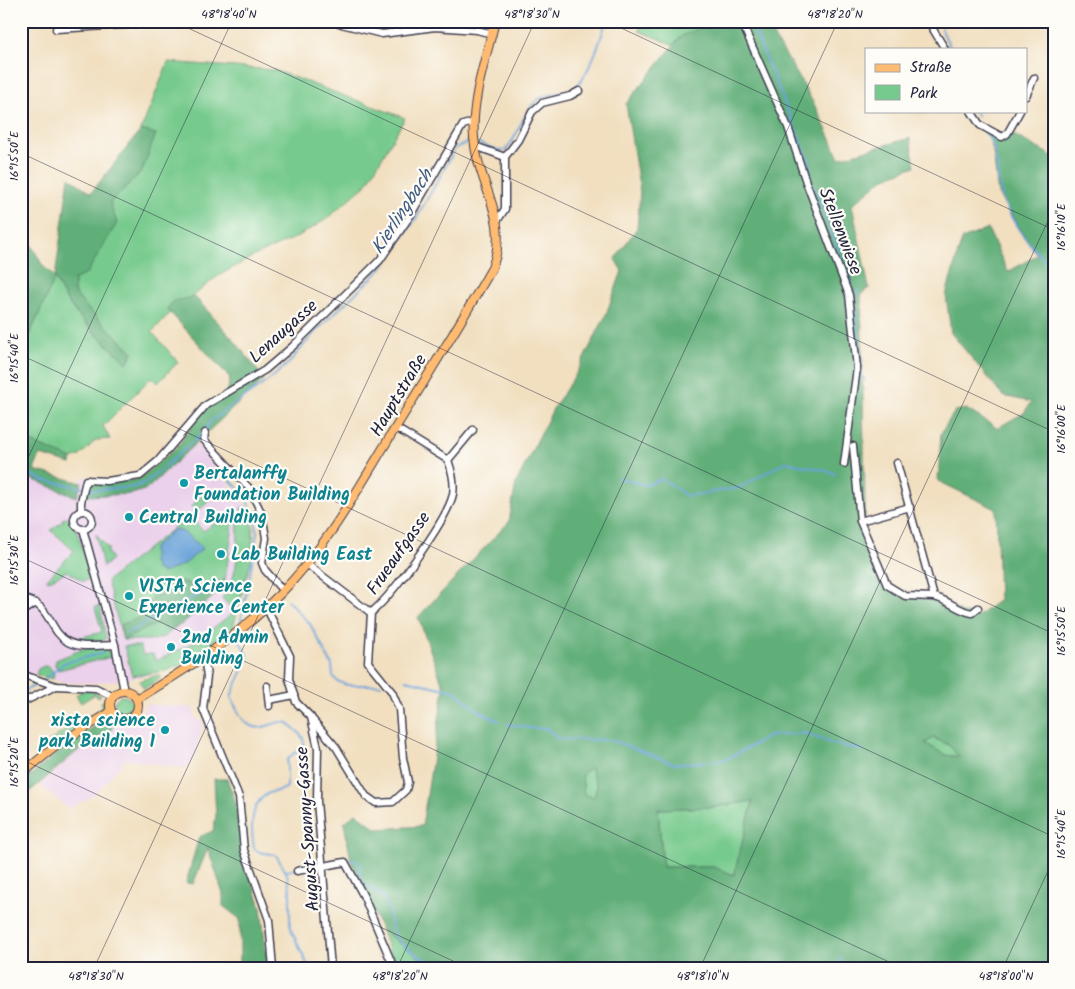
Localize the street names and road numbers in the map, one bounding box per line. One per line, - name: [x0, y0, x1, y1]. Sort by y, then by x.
- street label: Stellenwiese: [810, 184, 870, 279]
- street label: Lenaugasse: [243, 293, 325, 371]
- street label: Hauptstraße: [363, 349, 436, 443]
- street label: Frueaufgasse: [360, 506, 439, 602]
- street label: August-Spanny-Gasse: [288, 746, 329, 912]

